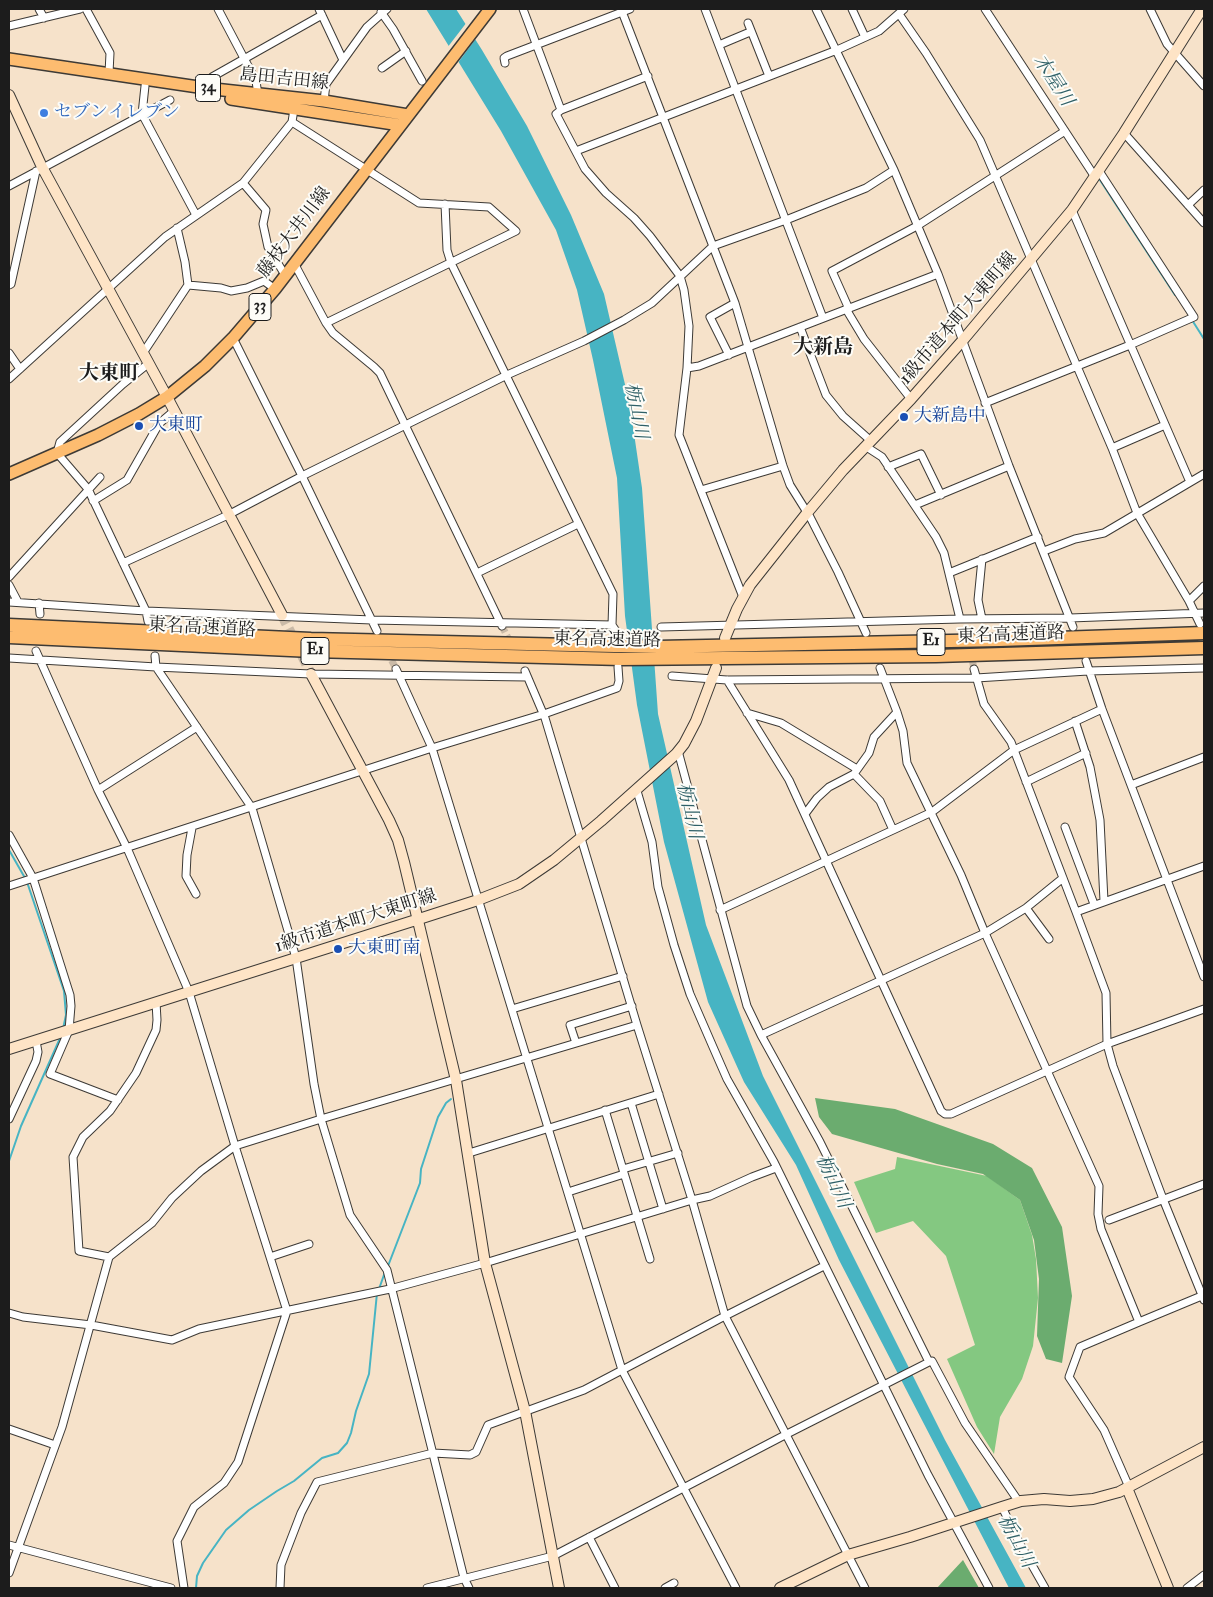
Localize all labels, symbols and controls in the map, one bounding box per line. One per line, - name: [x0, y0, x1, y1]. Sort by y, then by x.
- water label: 木屋川: [1027, 51, 1077, 111]
- street label: 島田吉田線: [238, 65, 330, 95]
- road number: 34: [196, 75, 220, 102]
- place label: セブンイレブン: [54, 102, 180, 124]
- marker: セブンイレブン: [38, 107, 50, 119]
- street label: 藤枝大井川線: [254, 183, 336, 283]
- street label: 1級市道本町大東町線: [896, 248, 1022, 390]
- road number: 33: [249, 294, 271, 320]
- district label: 大新島: [793, 337, 853, 361]
- district label: 大東町: [79, 363, 139, 387]
- water label: 栃山川: [618, 381, 652, 441]
- place label: 大新島中: [914, 406, 986, 428]
- marker: 大新島中: [898, 411, 910, 423]
- place label: 大東町: [149, 415, 203, 437]
- marker: 大東町: [133, 420, 145, 432]
- street label: 東名高速道路: [148, 615, 256, 643]
- street label: 東名高速道路: [957, 623, 1065, 649]
- road number: E1: [917, 628, 945, 656]
- street label: 東名高速道路: [553, 629, 661, 653]
- road number: E1: [301, 637, 329, 664]
- water label: 栃山川: [670, 781, 706, 841]
- street label: 1級市道本町大東町線: [273, 886, 439, 958]
- place label: 大東町南: [348, 938, 420, 960]
- marker: 大東町南: [332, 943, 344, 955]
- water label: 栃山川: [810, 1151, 854, 1213]
- water label: 栃山川: [992, 1511, 1038, 1573]

